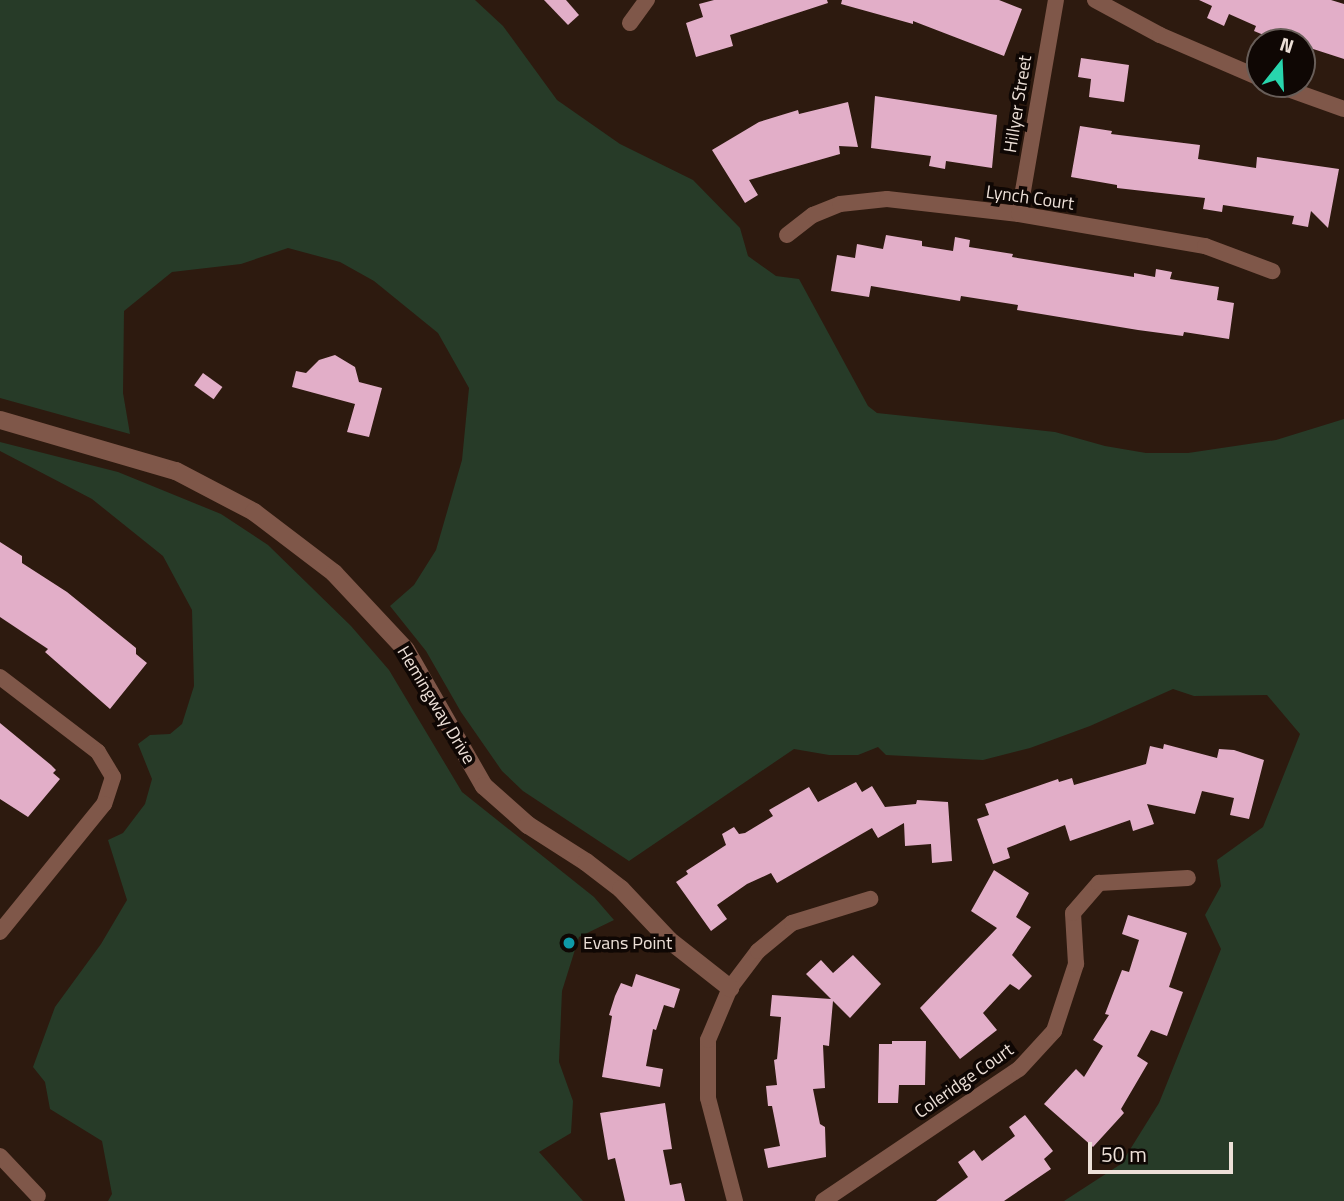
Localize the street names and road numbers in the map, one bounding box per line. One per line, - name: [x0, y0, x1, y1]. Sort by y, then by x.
- street label: Hillyer Street: [1000, 54, 1036, 154]
- street label: Lynch Court: [985, 181, 1075, 215]
- street label: Hemingway Drive: [392, 642, 480, 768]
- street label: Coleridge Court: [910, 1039, 1018, 1123]

